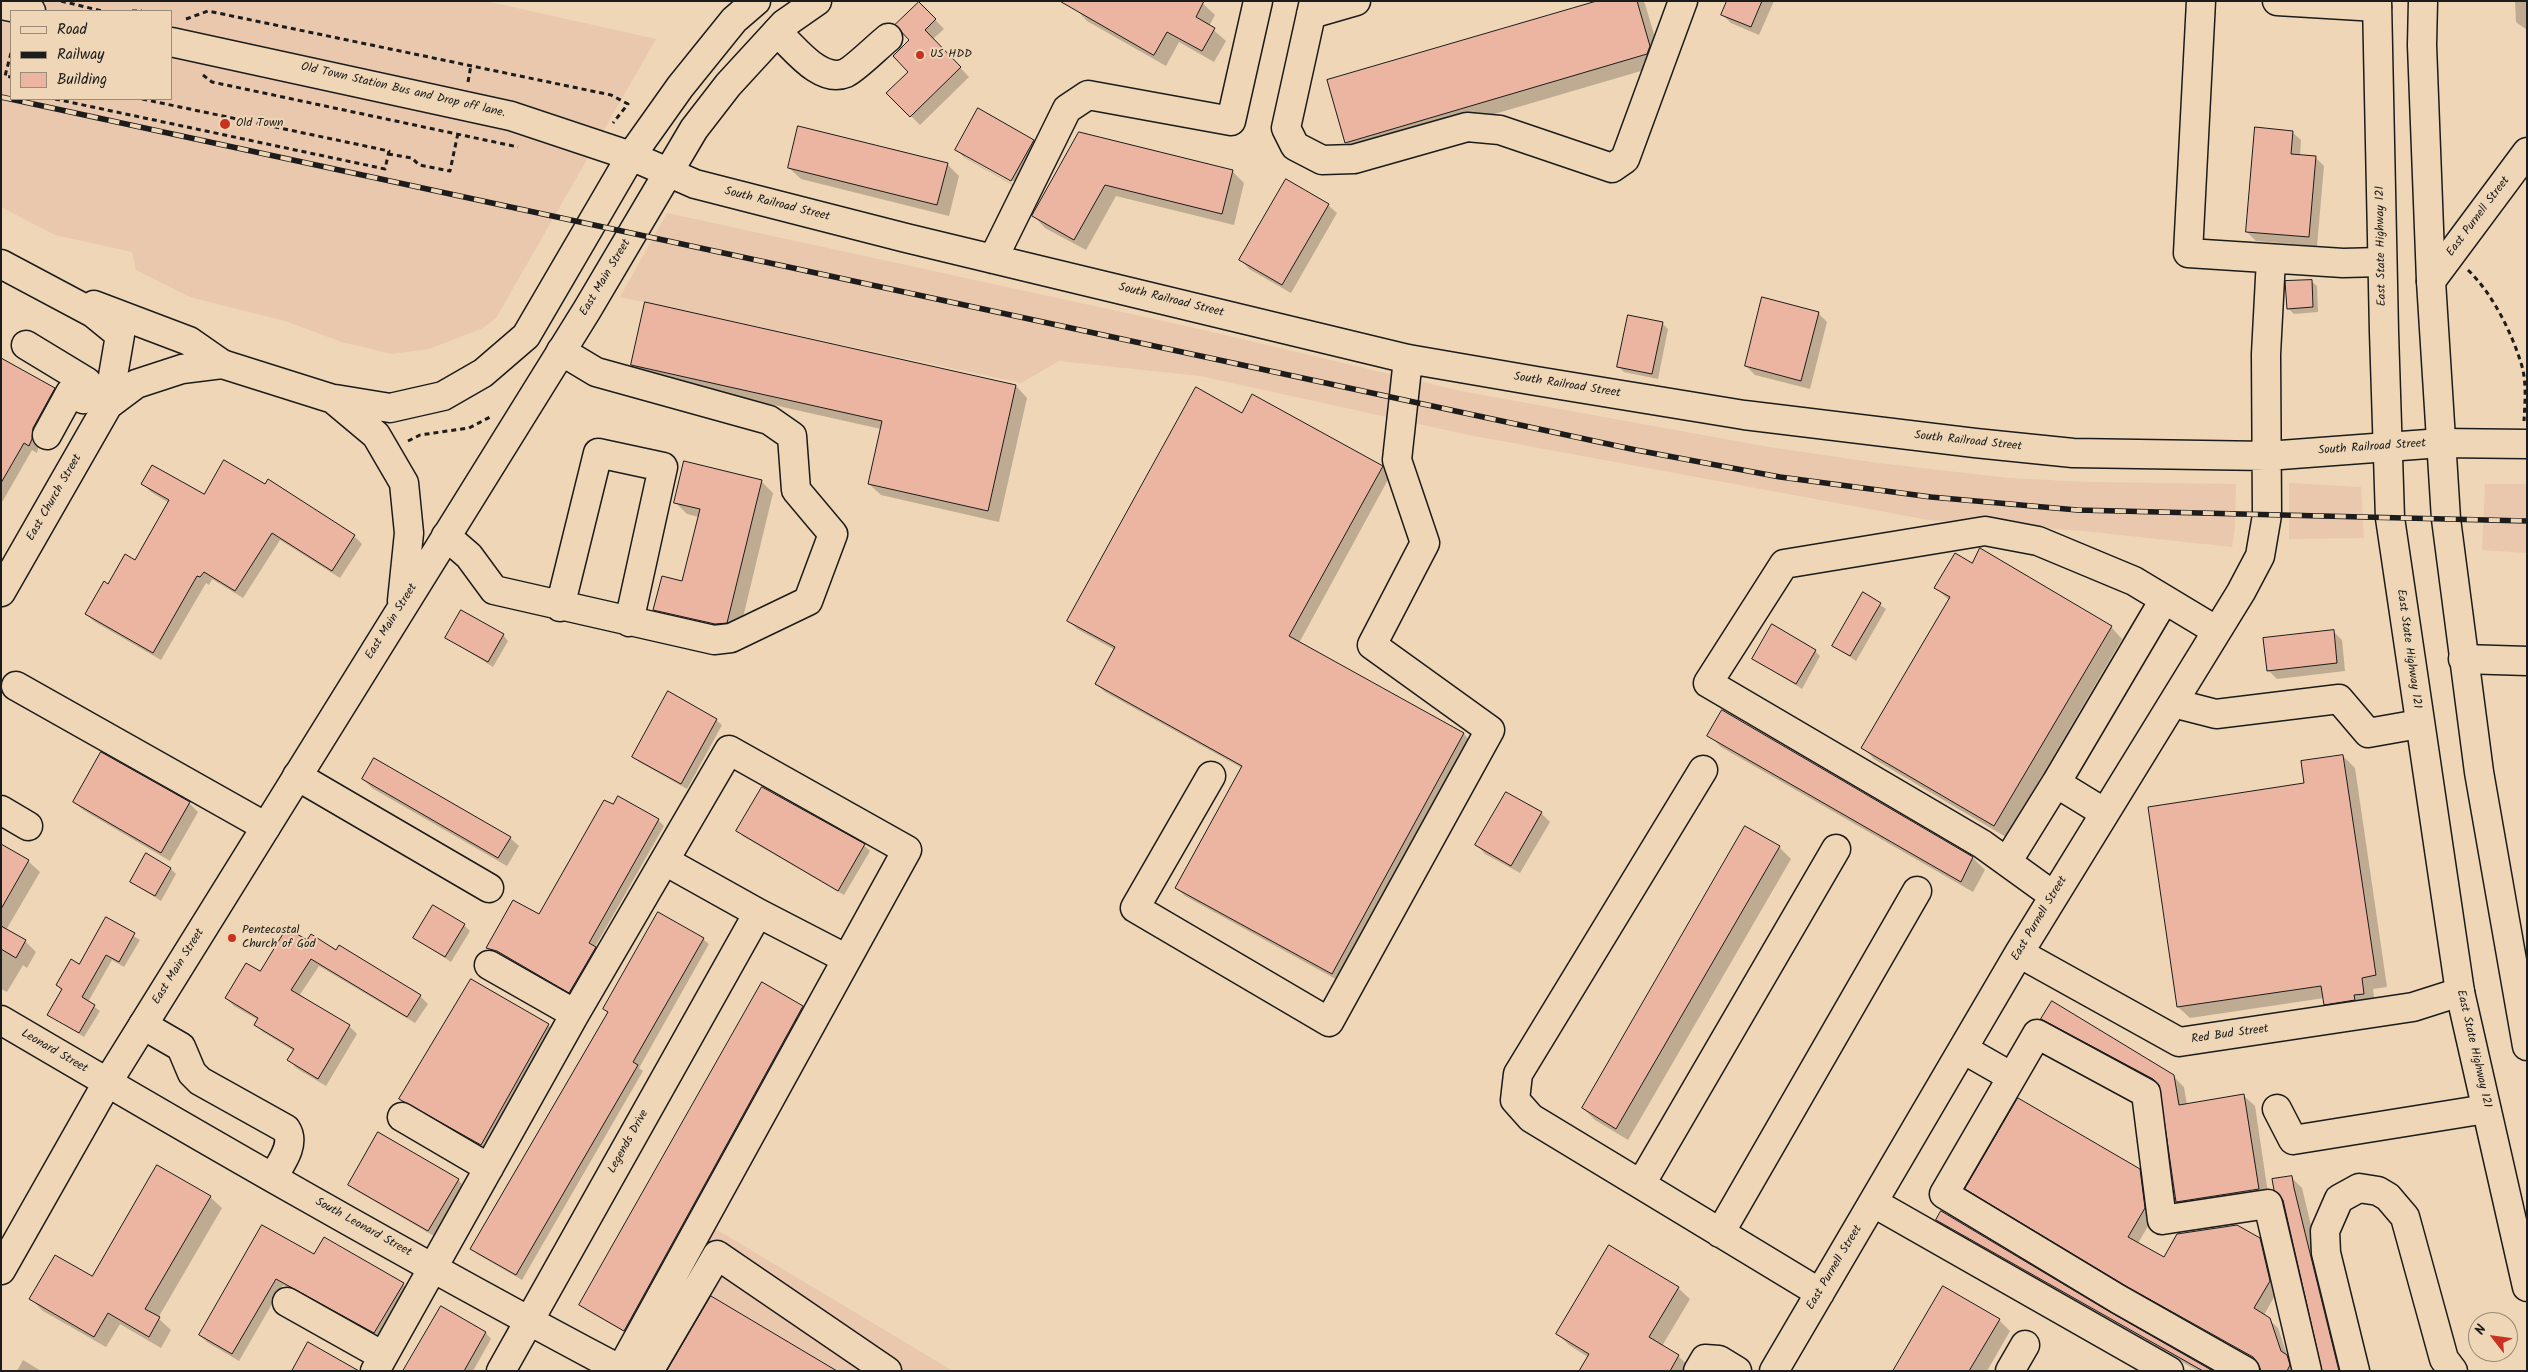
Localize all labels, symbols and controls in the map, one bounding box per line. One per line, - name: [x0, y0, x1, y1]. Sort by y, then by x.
- legend: [10, 10, 172, 100]
- text: Road: [57, 18, 87, 42]
- text: Railway: [57, 43, 104, 67]
- place label: US HDD: [930, 48, 972, 62]
- marker: US HDD: [914, 49, 926, 61]
- street label: Old Town Station Bus and Drop off lane.: [299, 60, 507, 122]
- text: Building: [57, 68, 107, 92]
- marker: Old Town: [218, 117, 232, 131]
- place label: Old Town: [236, 117, 283, 131]
- street label: East Purnell Street: [2444, 174, 2514, 260]
- street label: South Railroad Street: [723, 185, 831, 225]
- street label: East State Highway 121: [2374, 186, 2390, 306]
- street label: East Main Street: [577, 237, 635, 319]
- street label: South Railroad Street: [1117, 281, 1225, 321]
- street label: South Railroad Street: [1512, 370, 1622, 402]
- street label: South Railroad Street: [1913, 429, 2023, 455]
- street label: South Railroad Street: [2318, 437, 2426, 459]
- street label: East Church Street: [24, 452, 86, 544]
- street label: East Main Street: [363, 581, 421, 663]
- street label: East State Highway 121: [2392, 588, 2424, 710]
- street label: East Purnell Street: [2009, 874, 2071, 964]
- place label: Pentecostal Church of God: [242, 924, 315, 952]
- street label: East Main Street: [150, 926, 208, 1008]
- marker: Pentecostal Church of God: [226, 932, 238, 944]
- street label: East State Highway 121: [2452, 989, 2494, 1109]
- street label: Red Bud Street: [2190, 1022, 2270, 1048]
- street label: Leonard Street: [18, 1027, 90, 1077]
- street label: Legends Drive: [606, 1108, 652, 1176]
- street label: South Leonard Street: [312, 1196, 414, 1260]
- street label: East Purnell Street: [1804, 1223, 1866, 1313]
- north arrow: [2468, 1312, 2518, 1362]
- text: N: [2469, 1321, 2493, 1339]

